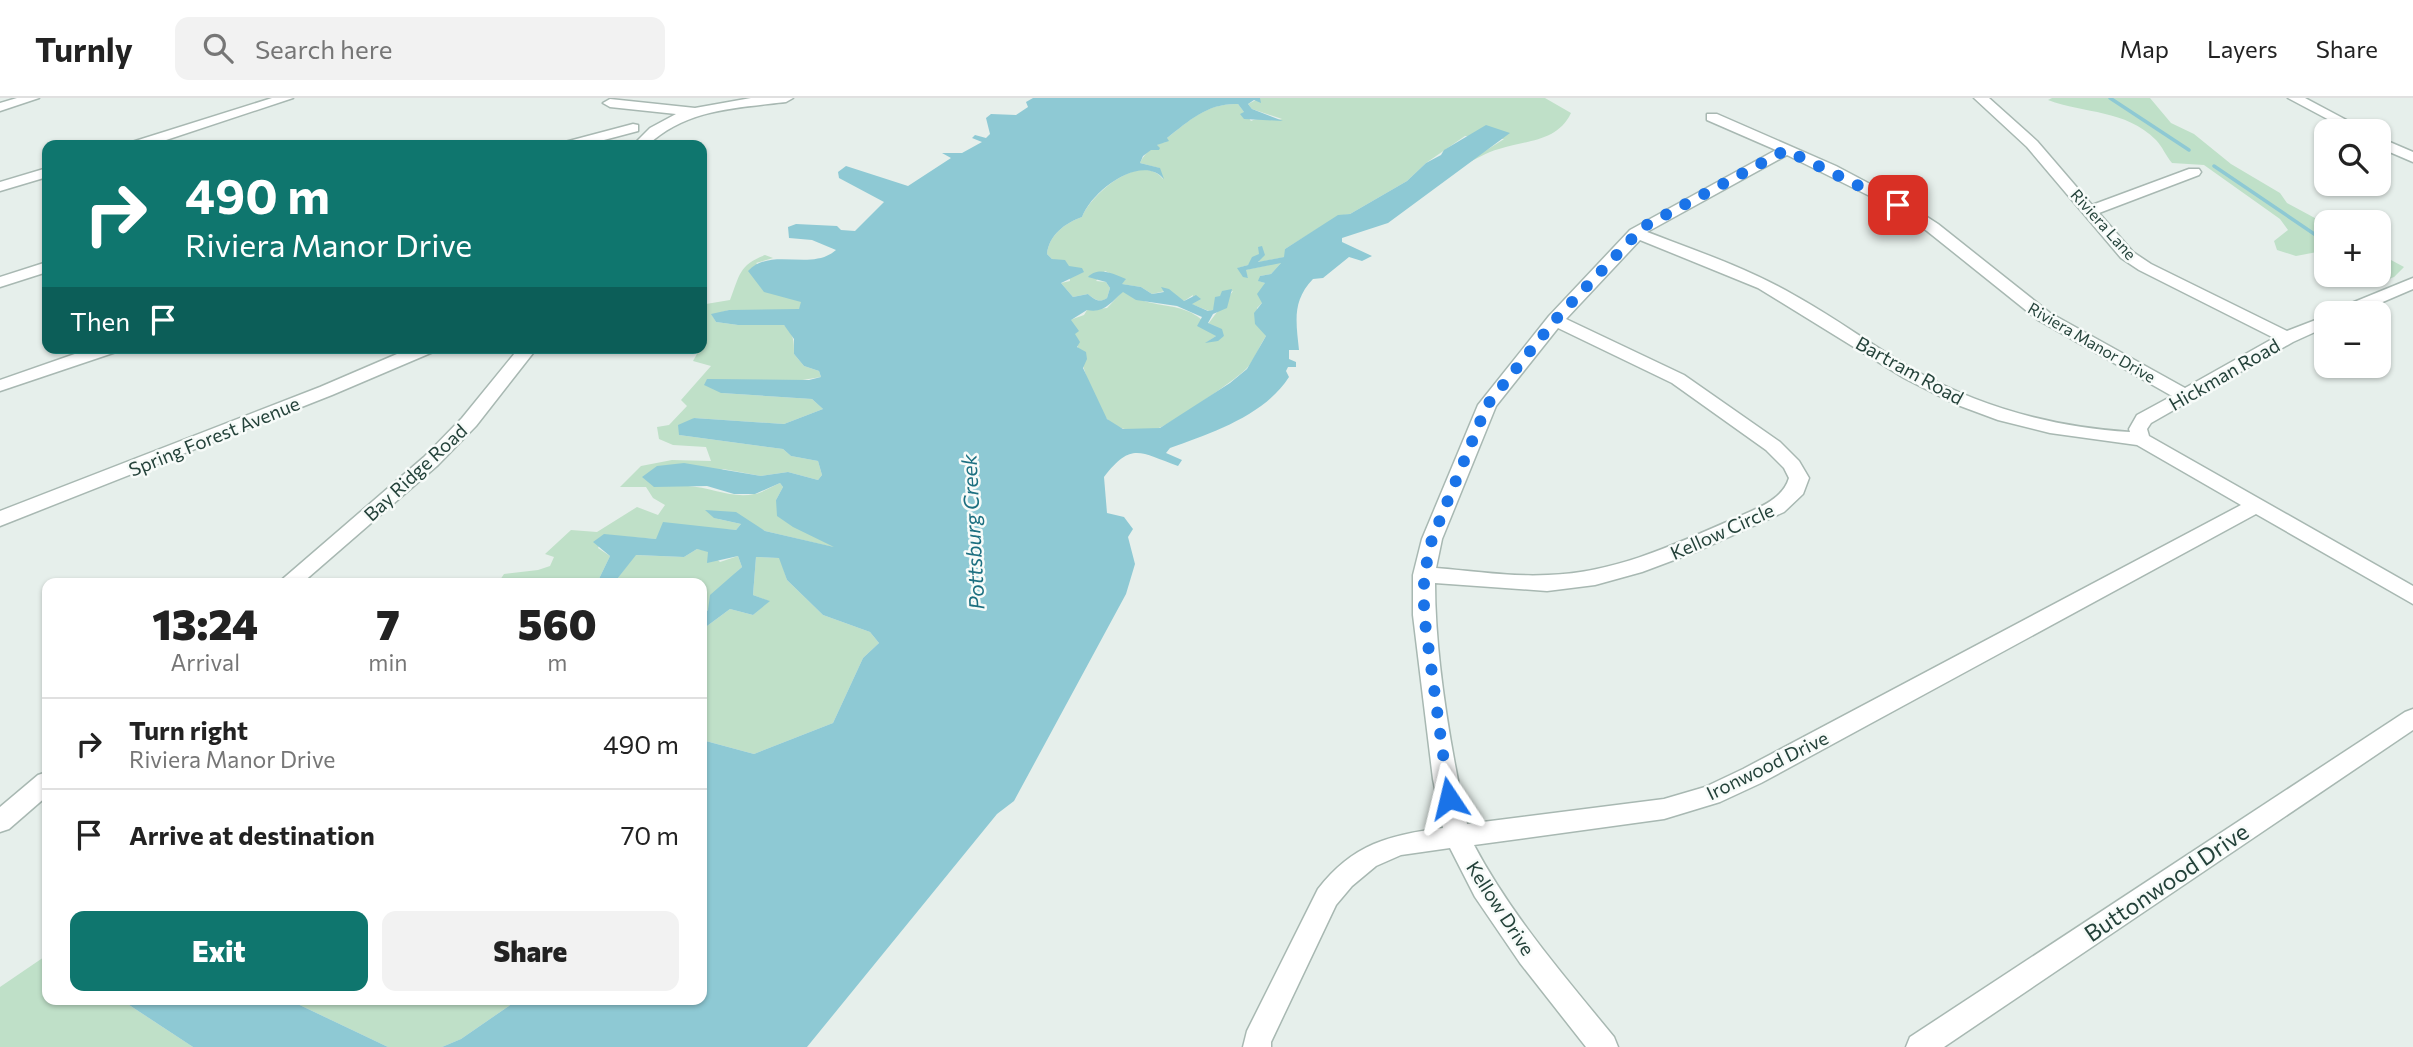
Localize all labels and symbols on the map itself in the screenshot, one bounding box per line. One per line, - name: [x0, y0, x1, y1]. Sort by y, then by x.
- pin: [1868, 175, 1928, 235]
- street label: Riviera Lane: [2067, 185, 2141, 263]
- street label: Riviera Manor Drive: [2025, 298, 2159, 386]
- street label: Bartram Road: [1852, 331, 1968, 409]
- street label: Hickman Road: [2164, 333, 2284, 415]
- street label: Spring Forest Avenue: [125, 391, 303, 481]
- street label: Bay Ridge Road: [359, 419, 471, 525]
- water label: Pottsburg Creek: [955, 453, 989, 610]
- street label: Kellow Circle: [1667, 498, 1777, 564]
- street label: Ironwood Drive: [1702, 726, 1832, 804]
- position arrow: [1412, 761, 1486, 835]
- street label: Buttonwood Drive: [2079, 817, 2253, 947]
- street label: Kellow Drive: [1462, 857, 1540, 959]

